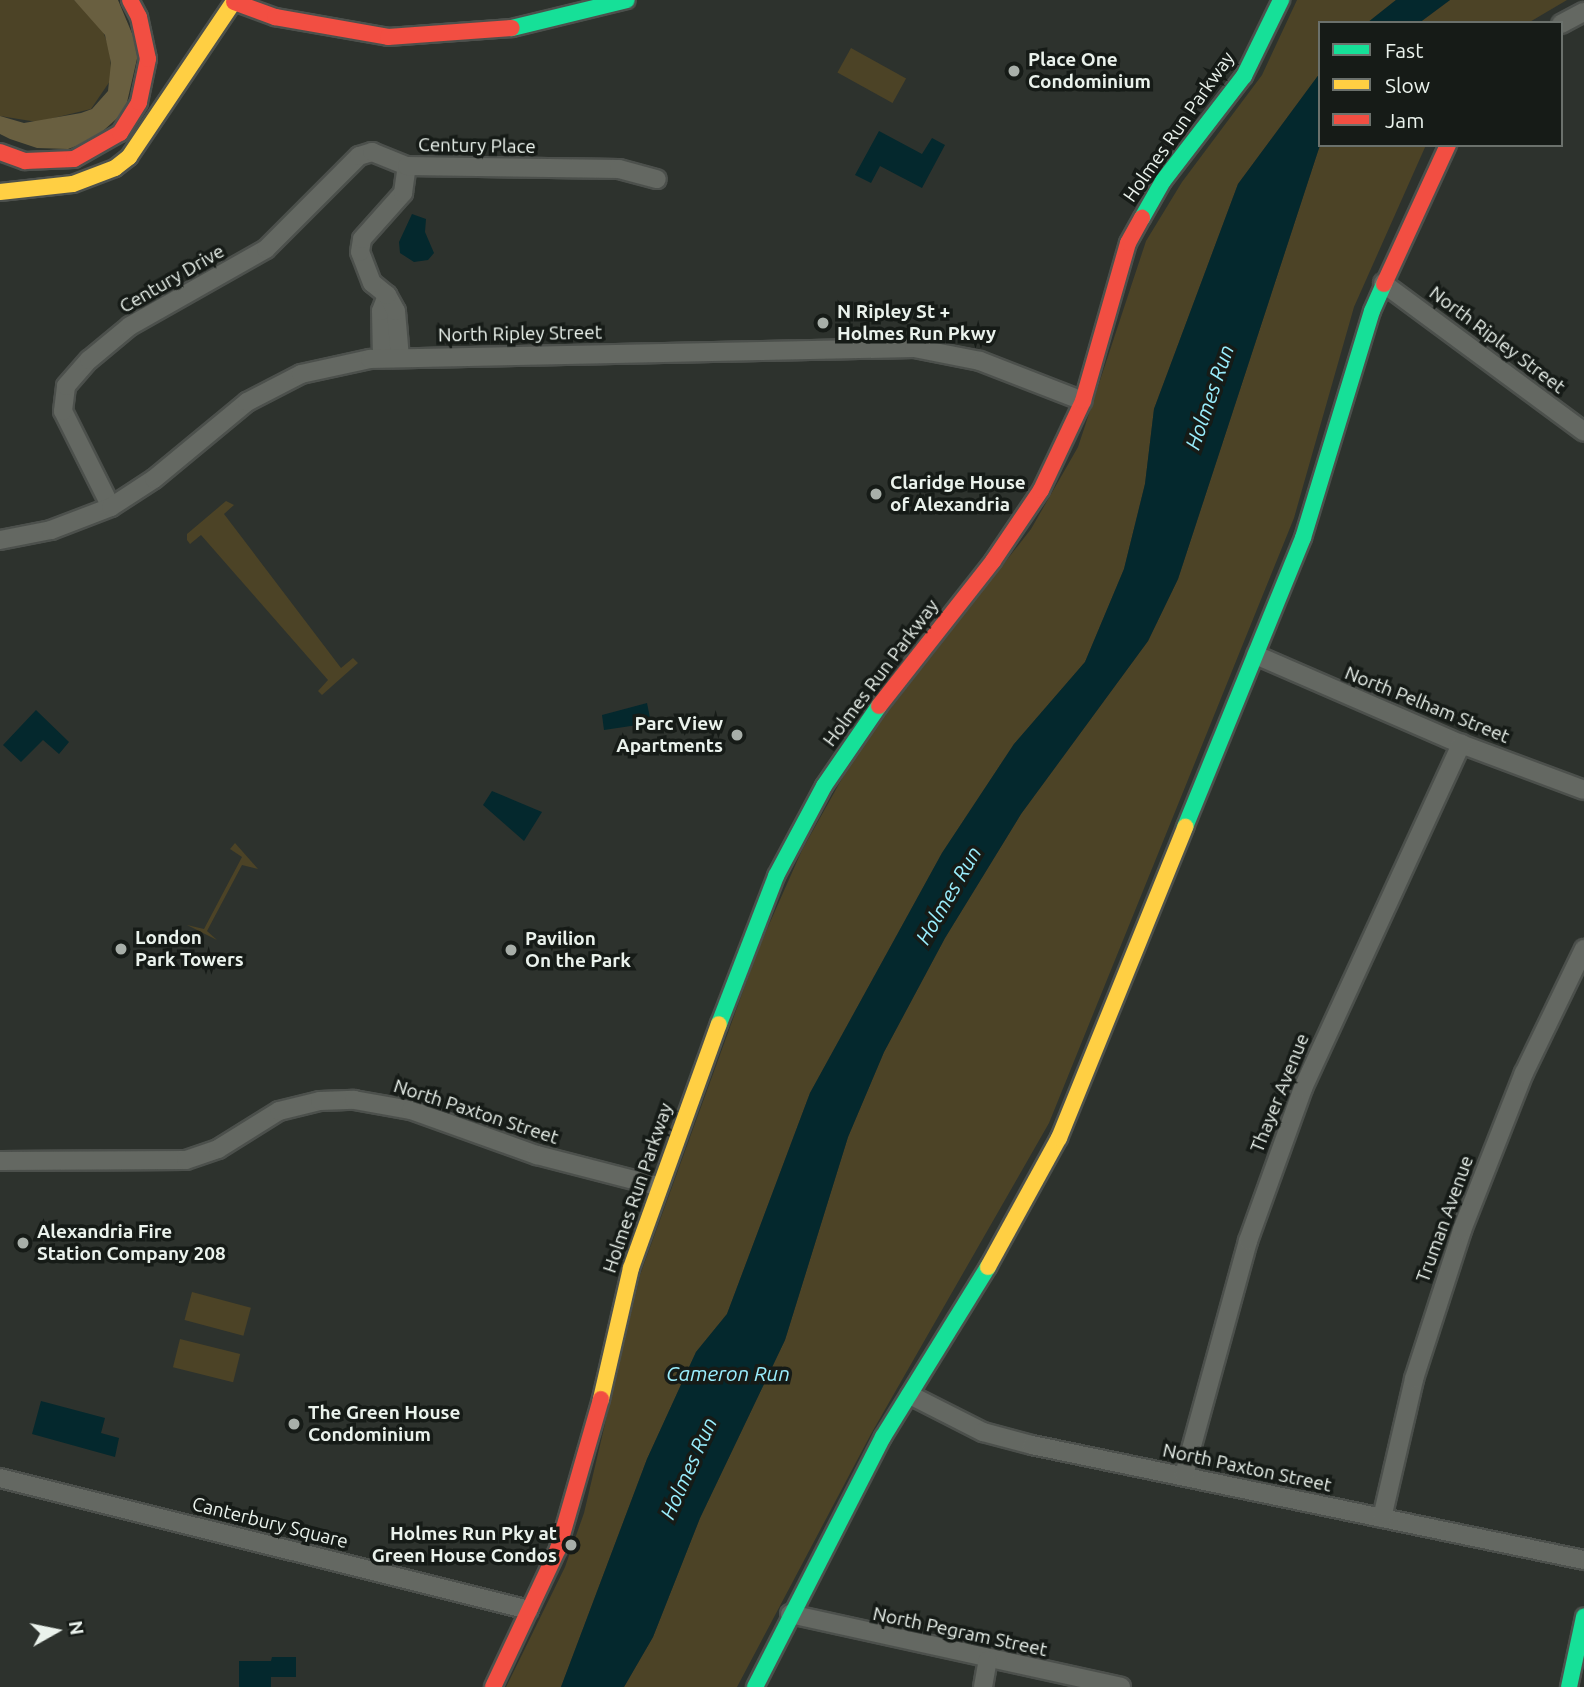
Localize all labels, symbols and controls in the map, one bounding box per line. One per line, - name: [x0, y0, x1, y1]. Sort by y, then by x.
- legend: [1318, 21, 1563, 147]
- text: Fast: [1385, 38, 1423, 62]
- street label: Holmes Run Parkway: [1119, 48, 1239, 206]
- place label: Place One Condominium: [1028, 49, 1151, 93]
- marker: Place One Condominium: [1006, 63, 1022, 79]
- text: Slow: [1385, 73, 1430, 97]
- text: Jam: [1385, 108, 1424, 132]
- street label: Century Place: [418, 134, 536, 158]
- street label: Century Drive: [115, 240, 229, 318]
- street label: North Ripley Street: [1425, 281, 1569, 399]
- place label: N Ripley St + Holmes Run Pkwy: [837, 301, 996, 345]
- marker: N Ripley St + Holmes Run Pkwy: [815, 315, 831, 331]
- street label: North Ripley Street: [438, 321, 602, 347]
- water label: Holmes Run: [1179, 341, 1239, 453]
- place label: Claridge House of Alexandria: [890, 472, 1026, 516]
- marker: Claridge House of Alexandria: [868, 486, 884, 502]
- street label: Holmes Run Parkway: [818, 595, 944, 751]
- street label: North Pelham Street: [1341, 662, 1513, 748]
- place label: Parc View Apartments: [616, 713, 723, 757]
- marker: Parc View Apartments: [729, 727, 745, 743]
- water label: Holmes Run: [910, 841, 986, 949]
- place label: London Park Towers: [135, 927, 244, 971]
- place label: Pavilion On the Park: [525, 928, 631, 972]
- marker: London Park Towers: [113, 941, 129, 957]
- marker: Pavilion On the Park: [503, 942, 519, 958]
- street label: Thayer Avenue: [1246, 1030, 1314, 1156]
- street label: North Paxton Street: [391, 1075, 561, 1149]
- street label: Holmes Run Parkway: [598, 1100, 678, 1276]
- street label: Truman Avenue: [1411, 1152, 1479, 1286]
- place label: Alexandria Fire Station Company 208: [37, 1221, 226, 1265]
- marker: Alexandria Fire Station Company 208: [15, 1235, 31, 1251]
- water label: Cameron Run: [666, 1360, 790, 1386]
- place label: The Green House Condominium: [308, 1402, 461, 1446]
- water label: Holmes Run: [654, 1413, 722, 1523]
- marker: The Green House Condominium: [286, 1416, 302, 1432]
- street label: North Paxton Street: [1161, 1439, 1333, 1497]
- street label: Canterbury Square: [190, 1493, 350, 1553]
- place label: Holmes Run Pky at Green House Condos: [372, 1523, 557, 1567]
- marker: Holmes Run Pky at Green House Condos: [563, 1537, 579, 1553]
- north arrow: [21, 1596, 91, 1666]
- street label: North Pegram Street: [871, 1602, 1049, 1662]
- text: N: [65, 1619, 89, 1636]

